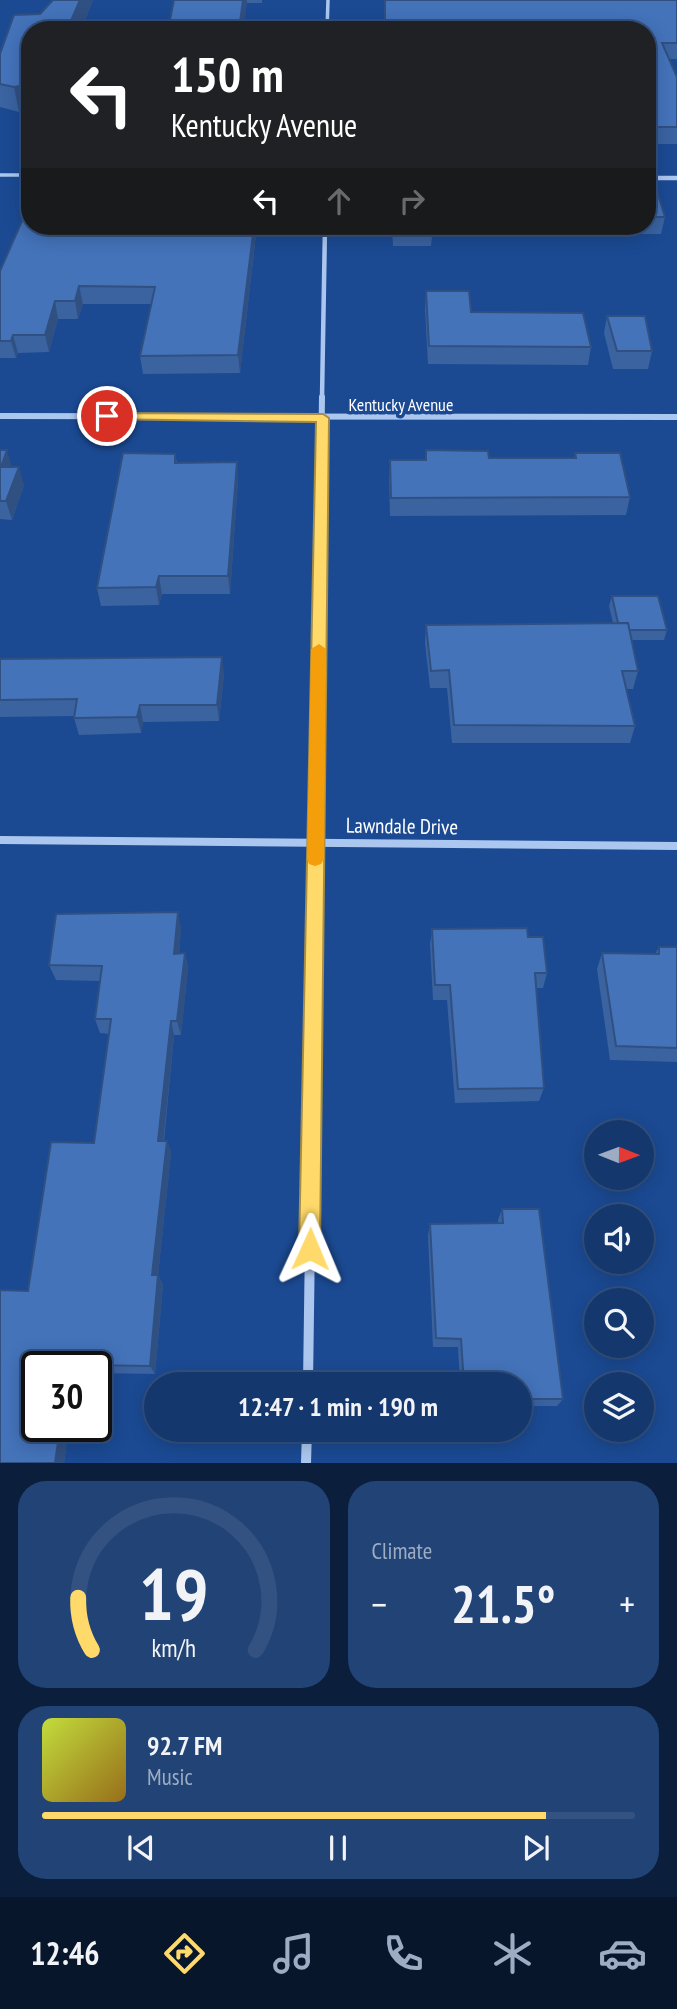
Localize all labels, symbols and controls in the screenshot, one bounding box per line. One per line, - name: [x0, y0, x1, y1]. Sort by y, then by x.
- text: 150 m: [171, 42, 284, 106]
- icon: left: [56, 49, 147, 140]
- text: Kentucky Avenue: [171, 104, 357, 146]
- icon: left: [247, 182, 285, 220]
- icon: ahead: [320, 182, 358, 220]
- icon: right: [393, 182, 431, 220]
- pin: [77, 386, 137, 446]
- street label: Kentucky Avenue: [349, 393, 453, 416]
- icon: arrive: [88, 397, 126, 435]
- street label: Lawndale Drive: [346, 812, 458, 840]
- north arrow: [584, 1120, 654, 1190]
- map controls: [584, 1120, 654, 1442]
- button: sound: [584, 1204, 654, 1274]
- position arrow: [273, 1212, 347, 1286]
- button: search: [584, 1288, 654, 1358]
- speed limit sign: 30: [21, 1351, 112, 1442]
- button: layers: [584, 1372, 654, 1442]
- text: 12:47 · 1 min · 190 m: [238, 1390, 438, 1423]
- text: Climate: [372, 1536, 432, 1565]
- text: 19: [139, 1547, 209, 1641]
- text: 21.5°: [451, 1570, 556, 1637]
- text: −: [372, 1579, 387, 1628]
- text: +: [619, 1579, 635, 1628]
- text: km/h: [152, 1632, 196, 1664]
- text: 92.7 FM: [147, 1729, 222, 1762]
- text: Music: [147, 1762, 193, 1791]
- icon: previous: [122, 1829, 160, 1867]
- icon: pause: [319, 1829, 357, 1867]
- icon: next: [517, 1829, 555, 1867]
- icon: directions: [160, 1929, 209, 1978]
- icon: music: [269, 1929, 318, 1978]
- icon: phone: [379, 1929, 428, 1978]
- icon: climate: [488, 1929, 537, 1978]
- icon: car: [598, 1929, 647, 1978]
- text: 12:46: [30, 1932, 99, 1974]

